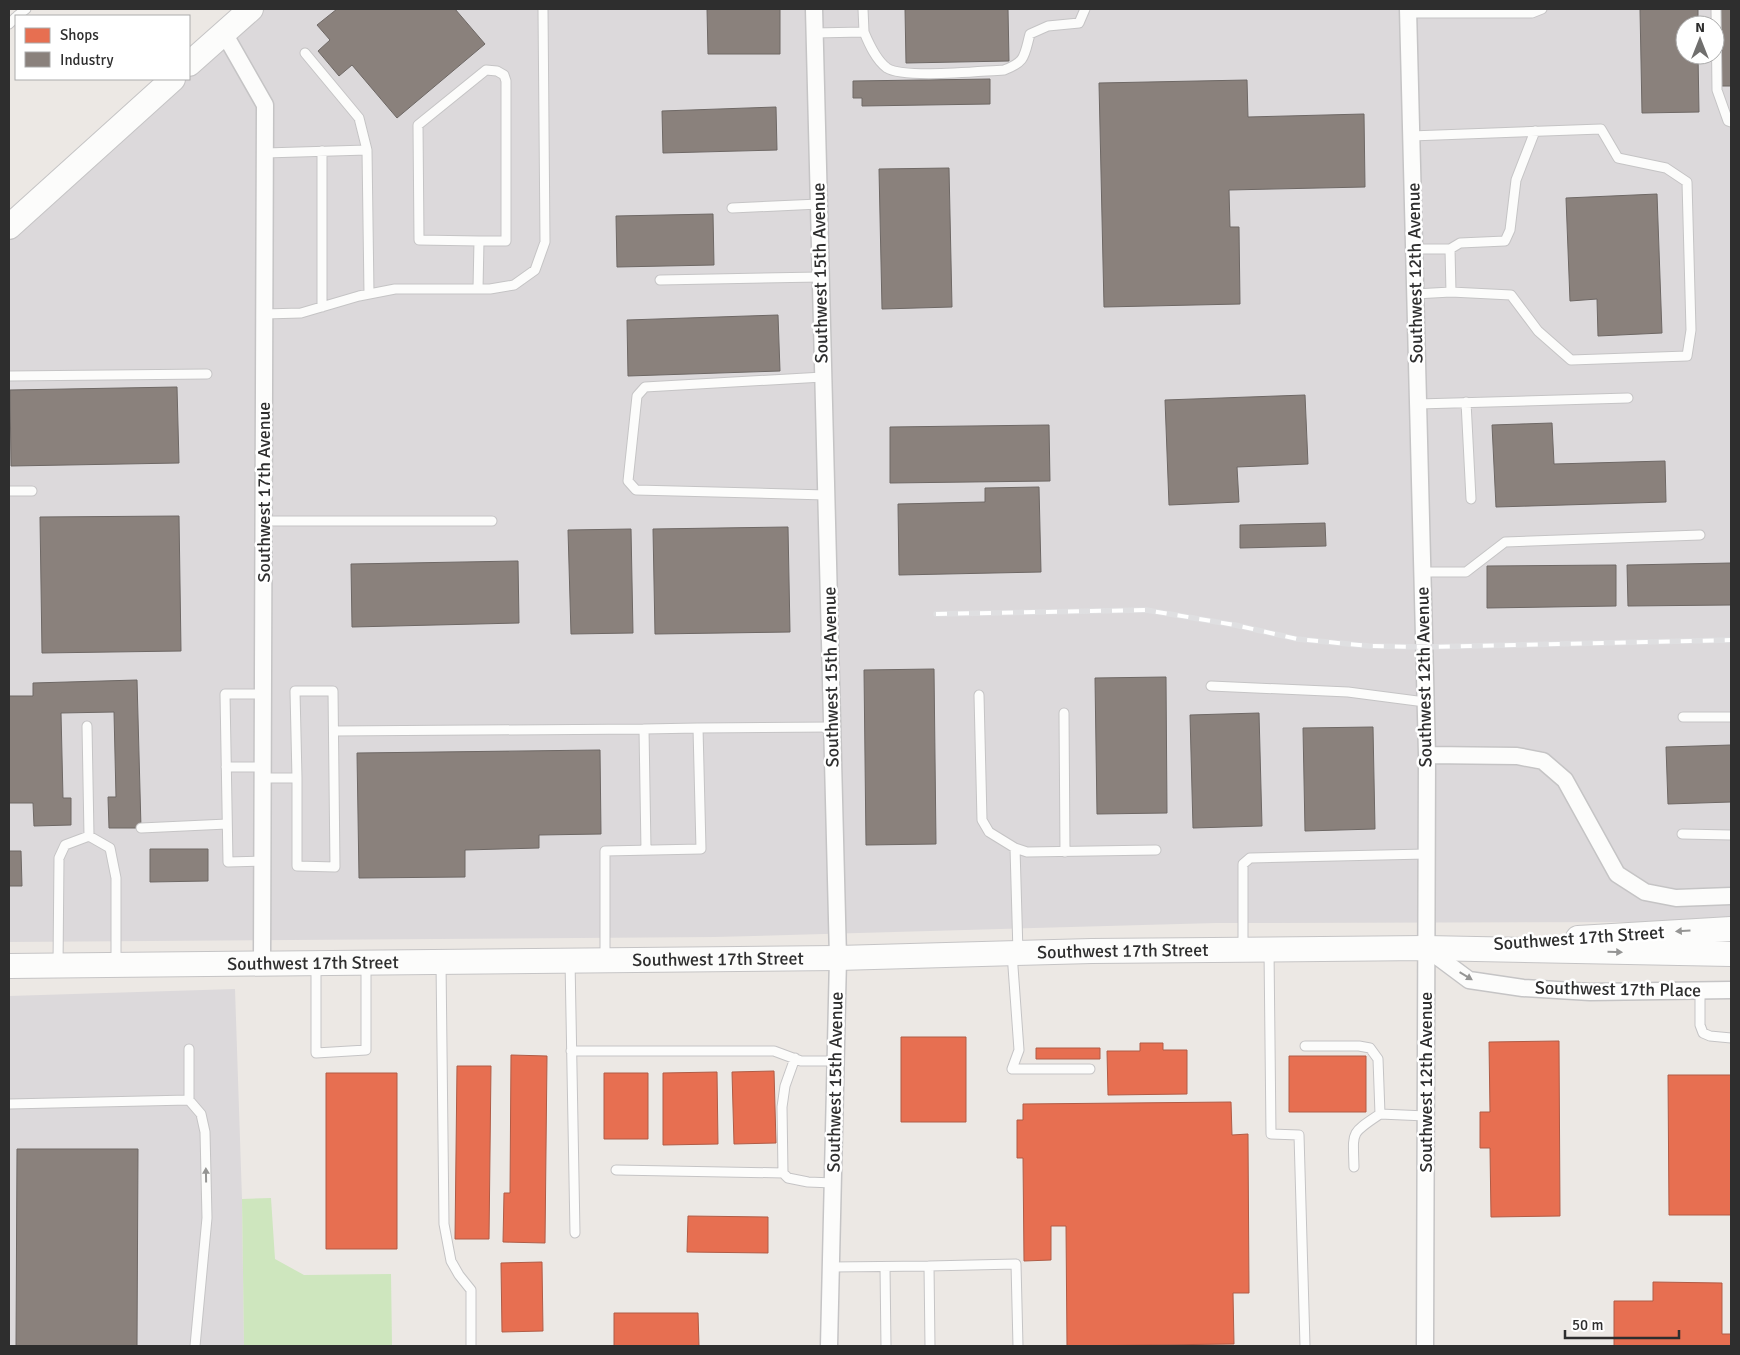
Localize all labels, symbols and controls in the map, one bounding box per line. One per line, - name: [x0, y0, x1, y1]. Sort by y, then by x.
- legend: [15, 15, 190, 80]
- north arrow: [1675, 15, 1725, 65]
- text: N: [1695, 19, 1705, 36]
- text: Shops: [60, 26, 99, 44]
- text: Industry: [60, 51, 113, 69]
- street label: Southwest 15th Avenue: [807, 182, 833, 364]
- street label: Southwest 12th Avenue: [1402, 182, 1428, 364]
- street label: Southwest 17th Avenue: [253, 402, 275, 582]
- street label: Southwest 15th Avenue: [818, 586, 844, 768]
- street label: Southwest 12th Avenue: [1411, 586, 1437, 768]
- street label: Southwest 17th Street: [1493, 921, 1665, 955]
- one-way arrow: [1674, 927, 1690, 935]
- street label: Southwest 17th Street: [1037, 939, 1209, 964]
- street label: Southwest 17th Street: [632, 947, 804, 971]
- one-way arrow: [1607, 948, 1623, 956]
- street label: Southwest 17th Street: [227, 951, 399, 975]
- one-way arrow: [1459, 972, 1472, 981]
- street label: Southwest 17th Place: [1535, 977, 1701, 1001]
- street label: Southwest 15th Avenue: [822, 991, 848, 1173]
- street label: Southwest 12th Avenue: [1415, 992, 1437, 1172]
- one-way arrow: [202, 1167, 210, 1183]
- scale bar: [1565, 1308, 1679, 1340]
- text: 50 m: [1572, 1316, 1603, 1334]

